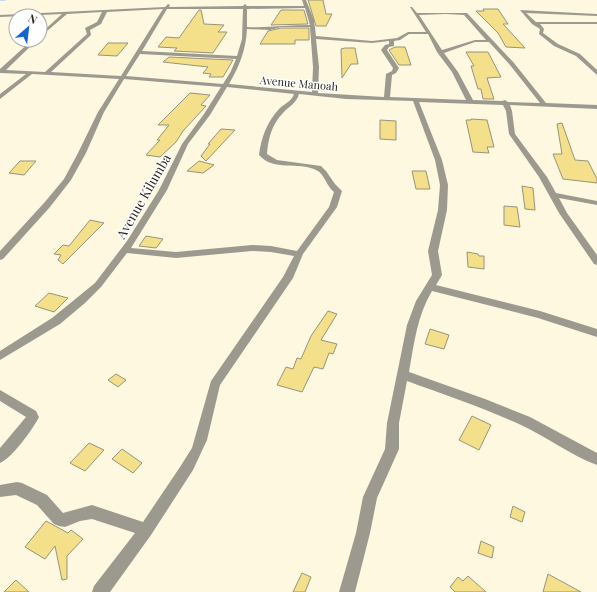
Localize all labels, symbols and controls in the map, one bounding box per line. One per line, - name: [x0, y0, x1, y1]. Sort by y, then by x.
- north arrow: [8, 8, 48, 48]
- text: N: [26, 10, 40, 27]
- street label: Avenue Manoah: [258, 72, 339, 94]
- street label: Avenue Kilumba: [111, 150, 174, 242]

